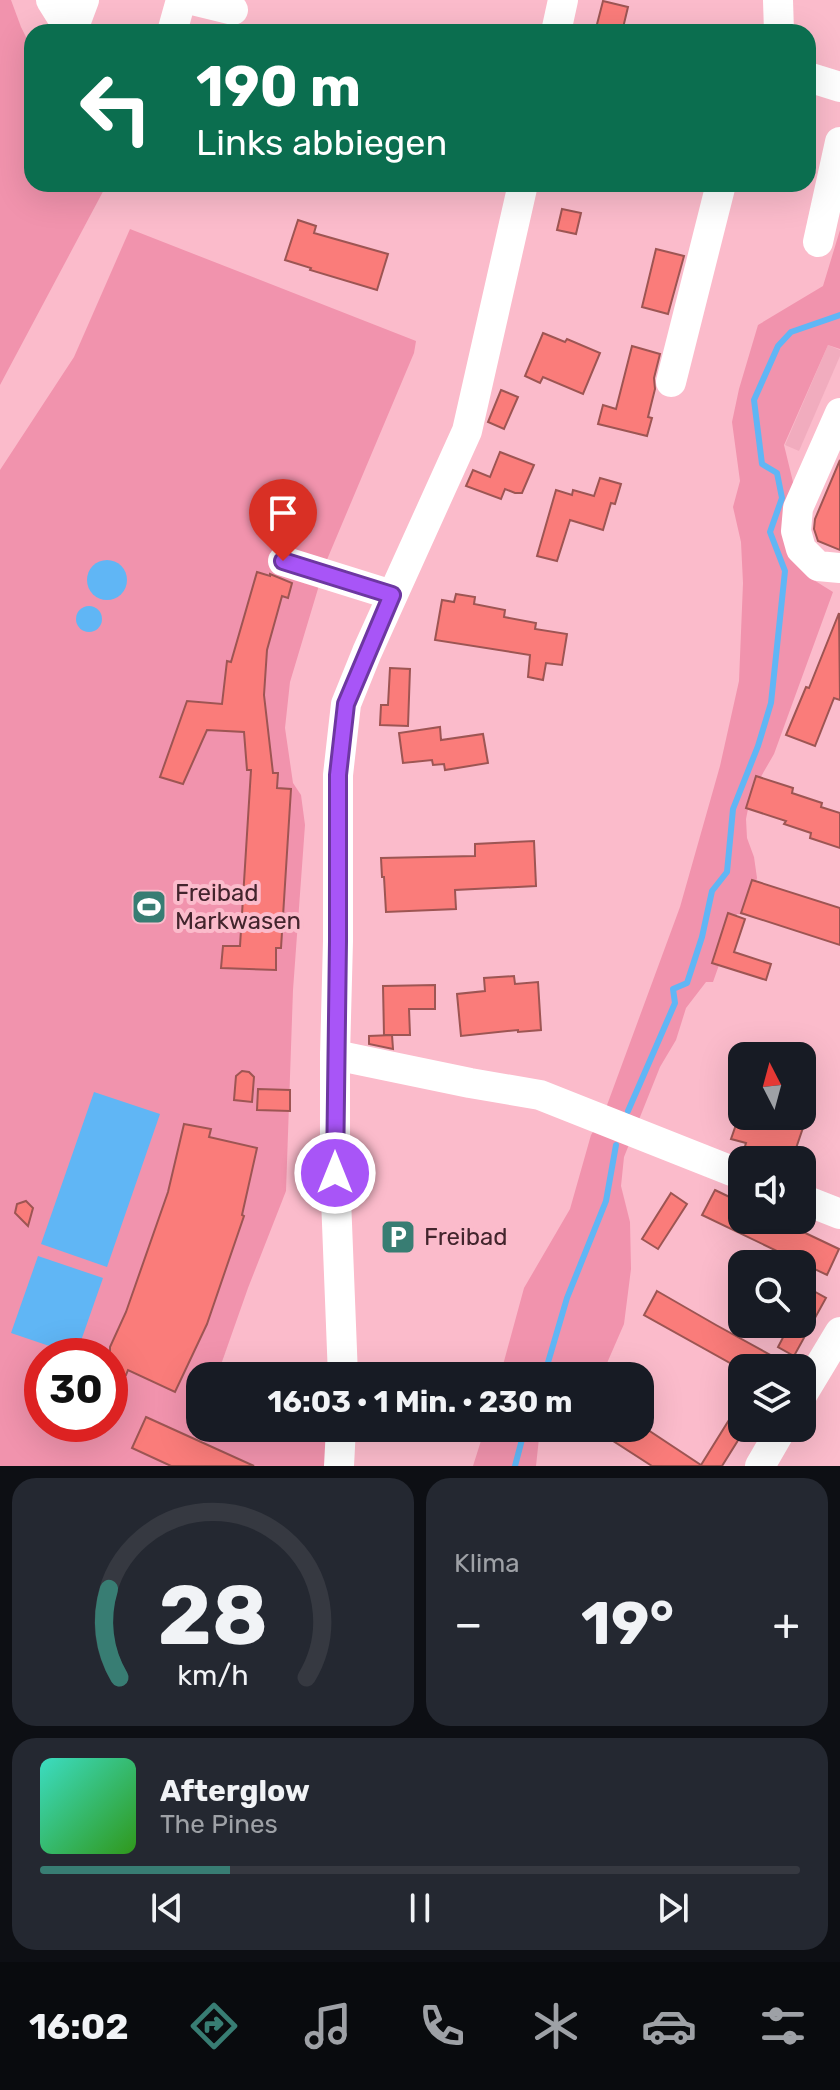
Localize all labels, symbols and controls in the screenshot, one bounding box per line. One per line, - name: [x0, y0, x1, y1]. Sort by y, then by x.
- text: 190 m: [196, 54, 361, 120]
- icon: left: [64, 56, 168, 160]
- text: Links abbiegen: [196, 121, 447, 164]
- pin: [249, 479, 317, 561]
- icon: arrive: [261, 491, 305, 535]
- place label: Freibad Markwasen: [175, 879, 301, 935]
- sports icon: Freibad Markwasen: [130, 888, 168, 926]
- north arrow: [728, 1042, 816, 1130]
- map controls: [728, 1042, 816, 1442]
- position arrow: [293, 1131, 377, 1215]
- button: sound: [728, 1146, 816, 1234]
- parking icon: Freibad: [379, 1218, 417, 1256]
- place label: Freibad: [424, 1223, 508, 1251]
- button: search: [728, 1250, 816, 1338]
- speed limit sign: 30: [24, 1338, 128, 1442]
- button: layers: [728, 1354, 816, 1442]
- text: 16:03 · 1 Min. · 230 m: [268, 1384, 572, 1420]
- text: Klima: [454, 1548, 520, 1579]
- text: 28: [158, 1566, 268, 1665]
- text: 19°: [581, 1588, 674, 1659]
- text: −: [454, 1598, 483, 1650]
- text: +: [773, 1598, 800, 1650]
- text: km/h: [177, 1658, 249, 1692]
- text: Afterglow: [160, 1773, 310, 1809]
- text: The Pines: [160, 1809, 278, 1840]
- icon: previous: [145, 1886, 189, 1930]
- icon: pause: [398, 1886, 442, 1930]
- icon: next: [651, 1886, 695, 1930]
- icon: directions: [186, 1998, 242, 2054]
- icon: music: [300, 1998, 356, 2054]
- icon: phone: [414, 1998, 470, 2054]
- icon: climate: [528, 1998, 584, 2054]
- icon: car: [641, 1998, 697, 2054]
- icon: filters: [755, 1998, 811, 2054]
- text: 16:02: [29, 2005, 129, 2048]

